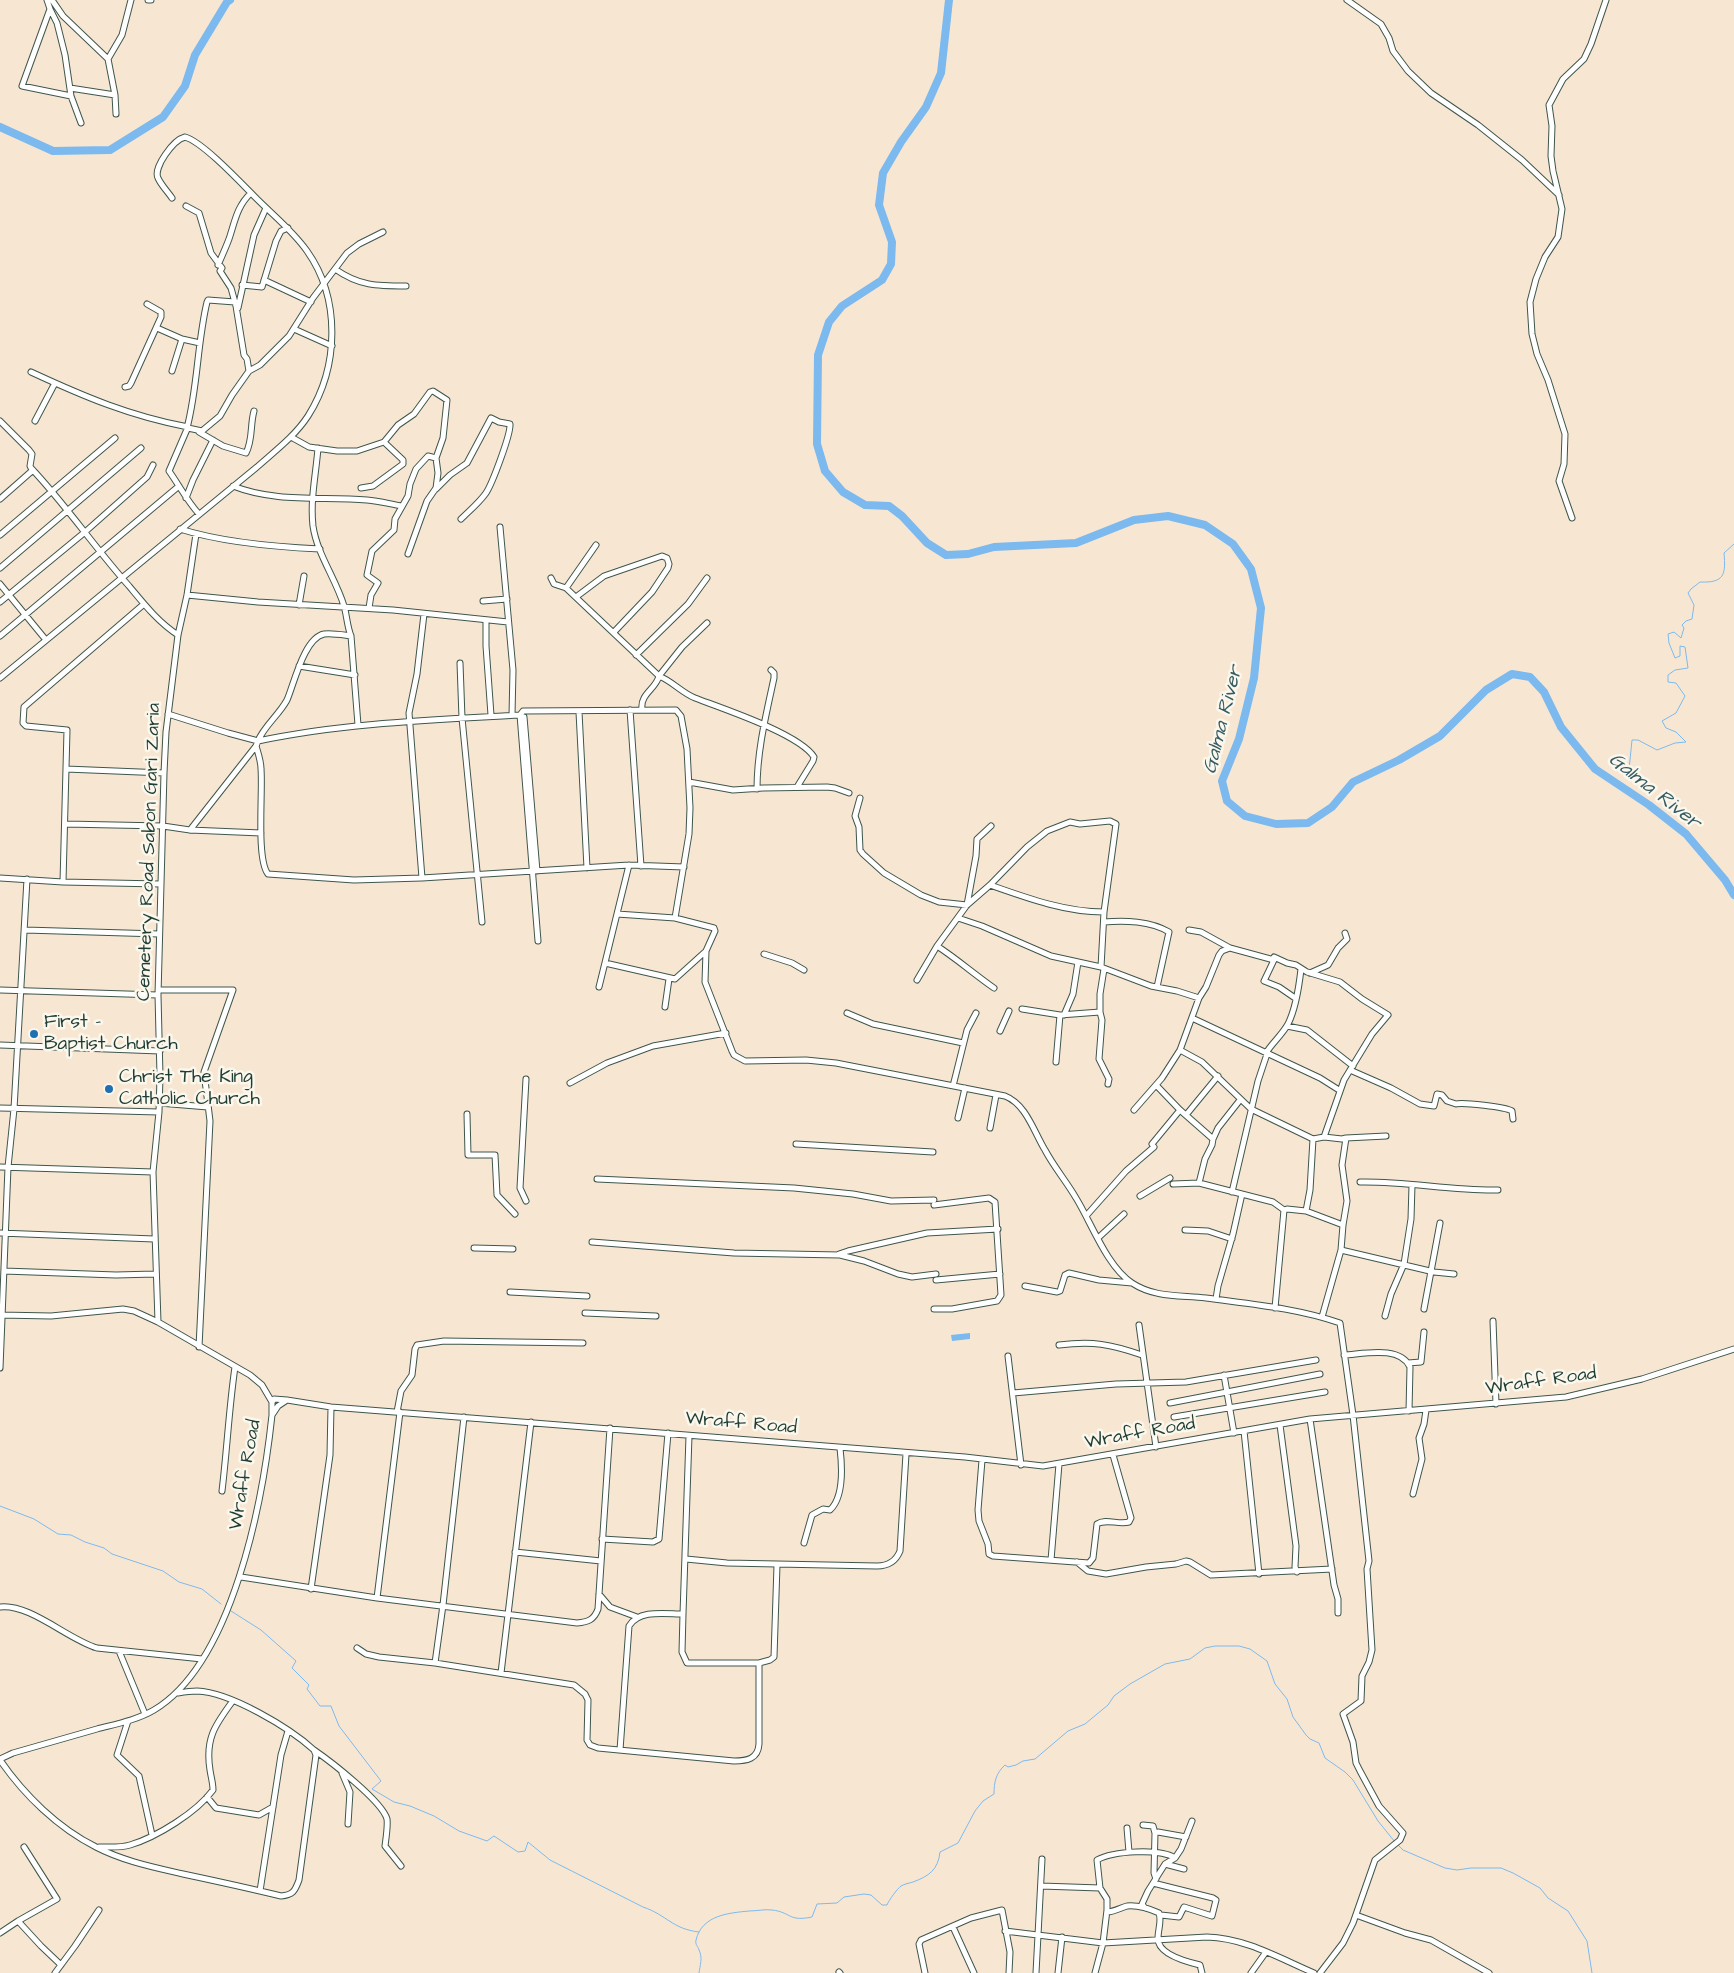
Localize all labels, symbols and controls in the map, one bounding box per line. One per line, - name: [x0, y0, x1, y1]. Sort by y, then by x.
- water label: Galma River: [1199, 664, 1249, 776]
- street label: Cemetery Road Sabon Gari Zaria: [133, 703, 167, 1001]
- water label: Galma River: [1603, 749, 1705, 835]
- place label: First - Baptist Church: [44, 1012, 178, 1056]
- marker: First - Baptist Church: [28, 1028, 40, 1040]
- place label: Christ The King Catholic Church: [119, 1067, 260, 1111]
- marker: Christ The King Catholic Church: [103, 1083, 115, 1095]
- street label: Wraff Road: [1484, 1363, 1598, 1401]
- street label: Wraff Road: [684, 1408, 798, 1440]
- street label: Wraff Road: [1083, 1413, 1197, 1455]
- street label: Wraff Road: [225, 1418, 267, 1532]

